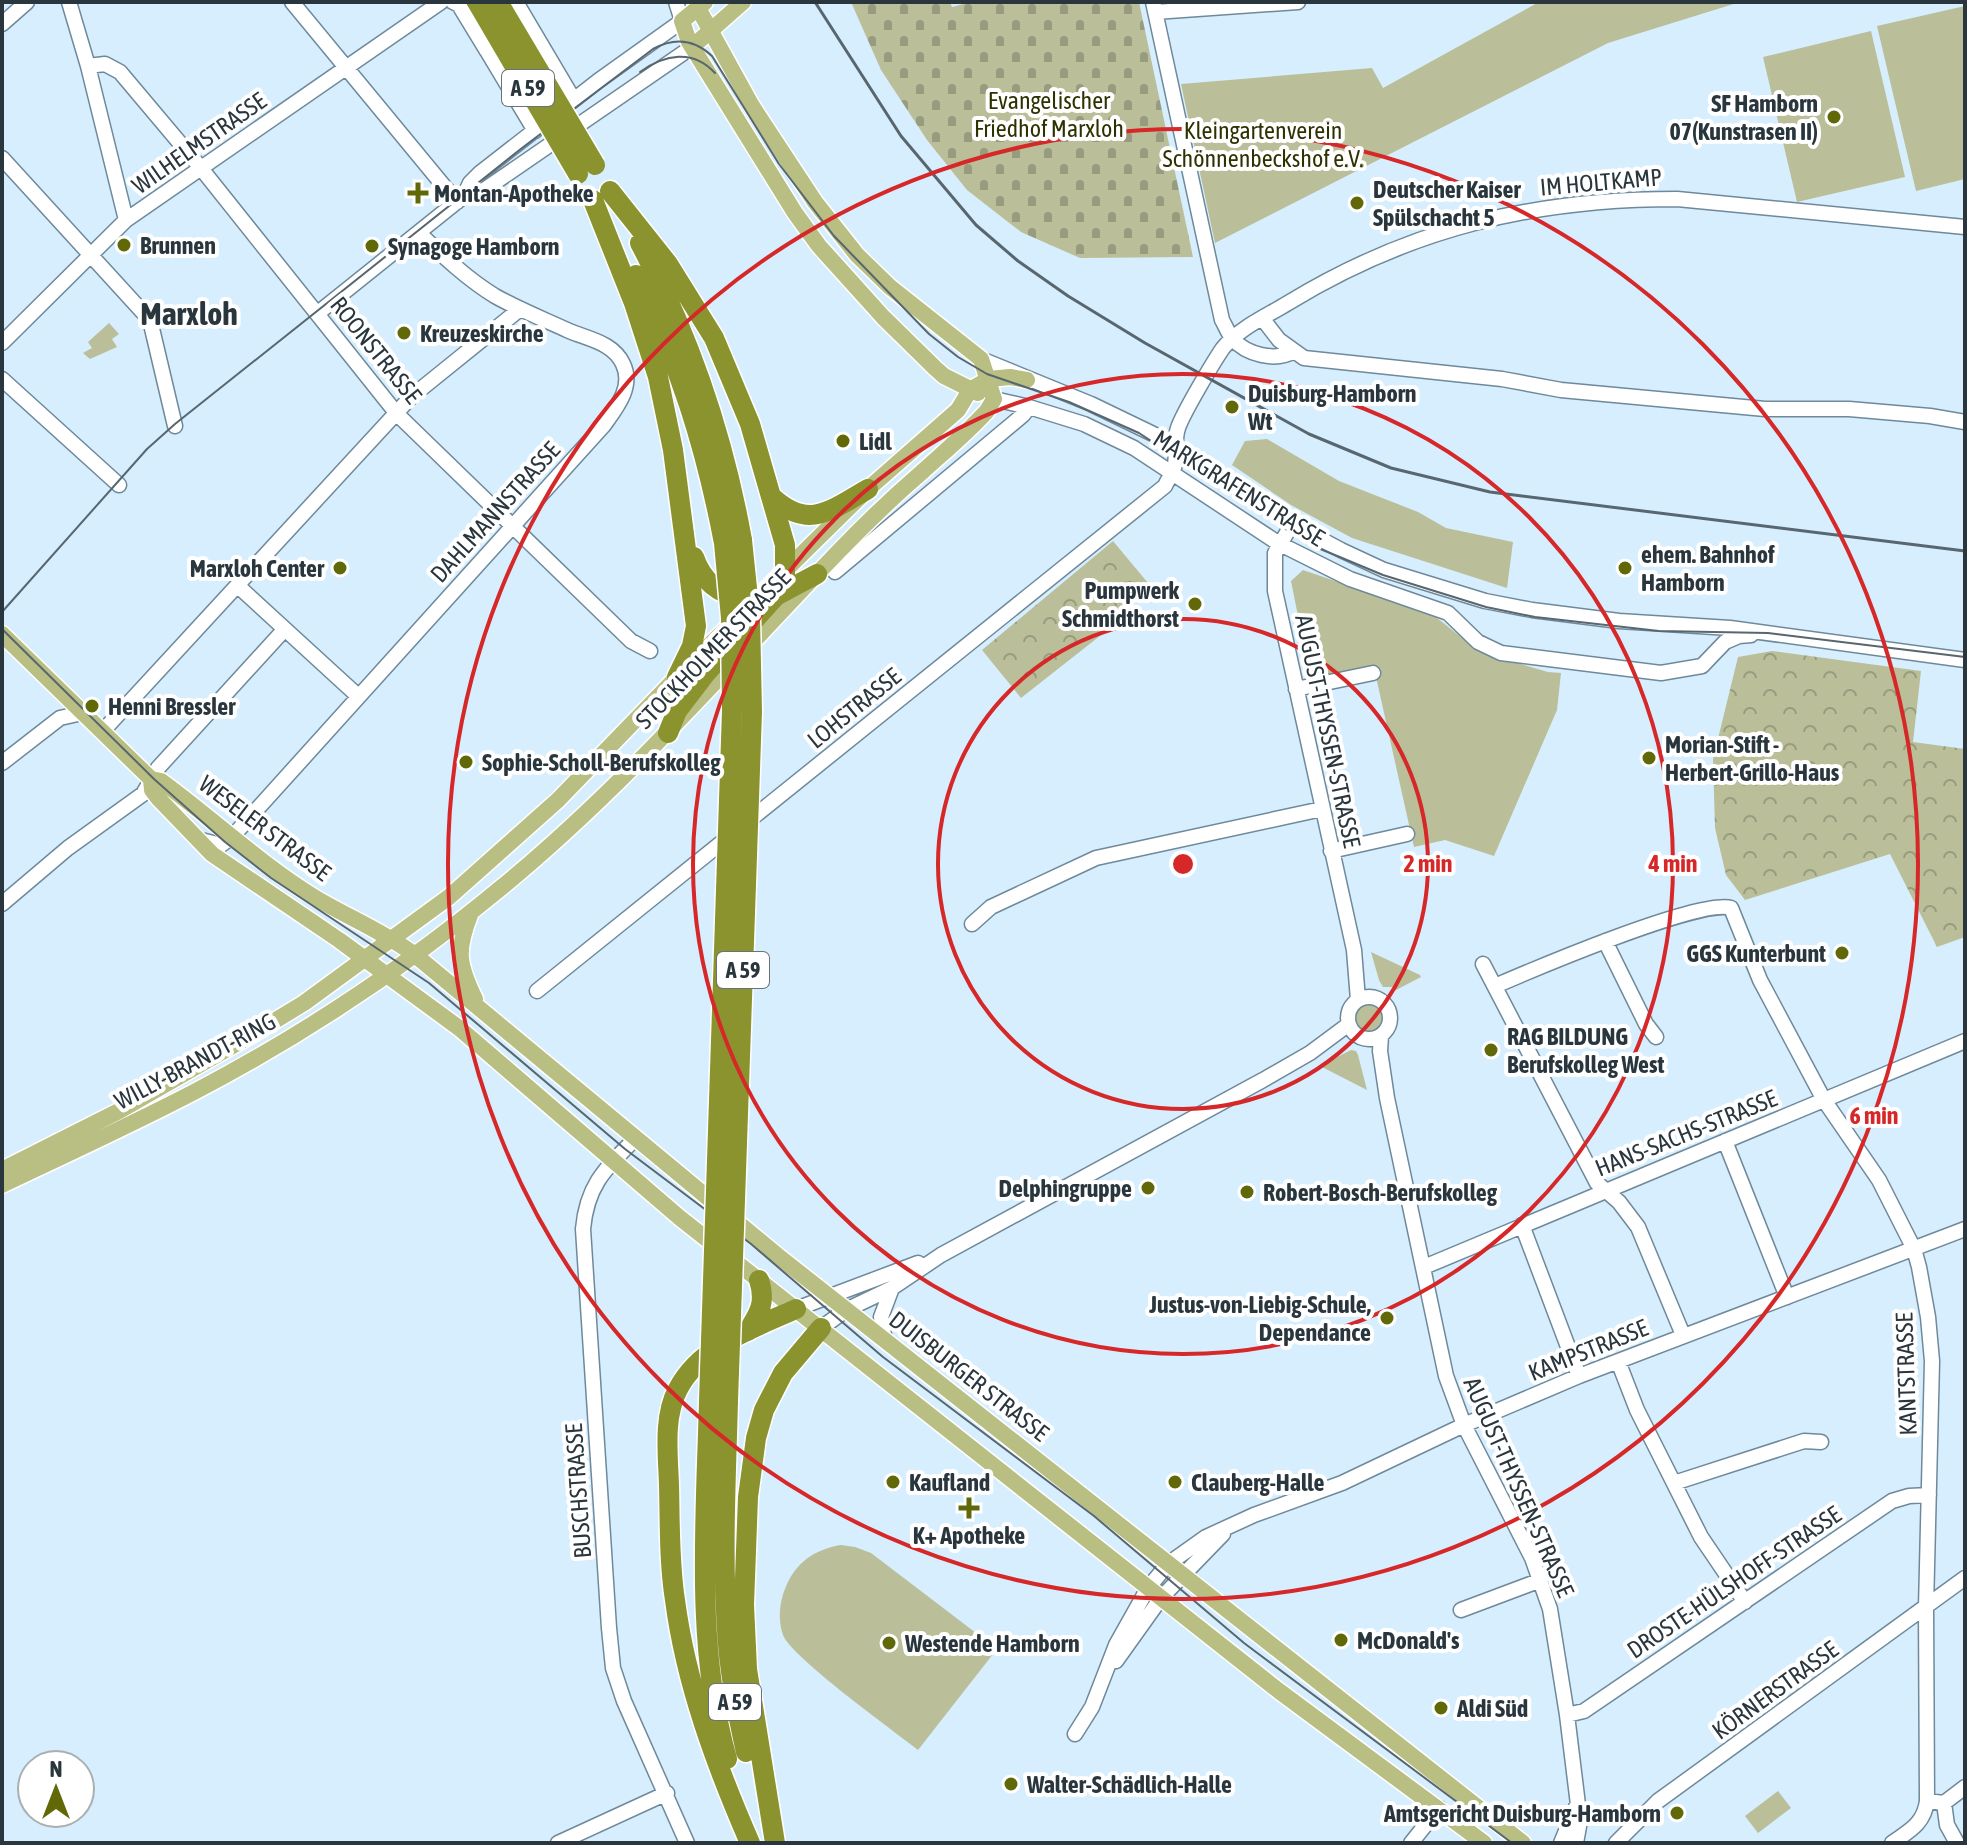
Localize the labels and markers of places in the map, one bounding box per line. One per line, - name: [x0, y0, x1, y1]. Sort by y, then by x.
- place label: SF Hamborn 07(Kunstrasen II): [1669, 90, 1818, 145]
- marker: SF Hamborn 07(Kunstrasen II): [1825, 108, 1843, 126]
- place label: Deutscher Kaiser Spülschacht 5: [1373, 176, 1521, 231]
- place label: Montan-Apotheke: [434, 180, 594, 207]
- marker: Montan-Apotheke: [409, 184, 427, 202]
- marker: Deutscher Kaiser Spülschacht 5: [1348, 194, 1366, 212]
- place label: Brunnen: [140, 232, 216, 259]
- place label: Synagoge Hamborn: [388, 233, 559, 260]
- marker: Brunnen: [115, 236, 133, 254]
- marker: Synagoge Hamborn: [363, 237, 381, 255]
- place label: Kreuzeskirche: [420, 320, 544, 347]
- marker: Kreuzeskirche: [395, 324, 413, 342]
- place label: Duisburg-Hamborn Wt: [1247, 380, 1416, 435]
- marker: Duisburg-Hamborn Wt: [1223, 398, 1241, 416]
- place label: Lidl: [859, 428, 892, 455]
- marker: Lidl: [834, 432, 852, 450]
- place label: ehem. Bahnhof Hamborn: [1641, 541, 1775, 596]
- place label: Marxloh Center: [190, 555, 325, 582]
- marker: Marxloh Center: [331, 559, 349, 577]
- marker: ehem. Bahnhof Hamborn: [1616, 559, 1634, 577]
- place label: Pumpwerk Schmidthorst: [1062, 577, 1179, 632]
- marker: Pumpwerk Schmidthorst: [1186, 595, 1204, 613]
- place label: Henni Bressler: [108, 693, 236, 720]
- marker: Henni Bressler: [83, 697, 101, 715]
- place label: Morian-Stift - Herbert-Grillo-Haus: [1665, 731, 1840, 786]
- place label: Sophie-Scholl-Berufskolleg: [482, 749, 721, 776]
- marker: Morian-Stift - Herbert-Grillo-Haus: [1640, 749, 1658, 767]
- marker: Sophie-Scholl-Berufskolleg: [457, 753, 475, 771]
- centre of rings: [1169, 850, 1197, 878]
- place label: GGS Kunterbunt: [1686, 940, 1826, 967]
- marker: GGS Kunterbunt: [1833, 944, 1851, 962]
- place label: RAG BILDUNG Berufskolleg West: [1507, 1023, 1664, 1078]
- marker: RAG BILDUNG Berufskolleg West: [1482, 1041, 1500, 1059]
- place label: Delphingruppe: [998, 1175, 1132, 1202]
- marker: Delphingruppe: [1139, 1179, 1157, 1197]
- place label: Robert-Bosch-Berufskolleg: [1263, 1179, 1498, 1206]
- marker: Robert-Bosch-Berufskolleg: [1238, 1183, 1256, 1201]
- place label: Justus-von-Liebig-Schule, Dependance: [1148, 1291, 1371, 1346]
- marker: Justus-von-Liebig-Schule, Dependance: [1378, 1309, 1396, 1327]
- place label: Kaufland: [909, 1469, 990, 1496]
- place label: Clauberg-Halle: [1191, 1469, 1324, 1496]
- marker: Kaufland: [884, 1473, 902, 1491]
- marker: Clauberg-Halle: [1166, 1473, 1184, 1491]
- marker: K+ Apotheke: [960, 1499, 978, 1517]
- place label: K+ Apotheke: [913, 1522, 1025, 1549]
- place label: McDonald's: [1357, 1627, 1460, 1654]
- place label: Westende Hamborn: [904, 1630, 1080, 1657]
- marker: McDonald's: [1332, 1631, 1350, 1649]
- marker: Westende Hamborn: [880, 1634, 898, 1652]
- place label: Aldi Süd: [1456, 1695, 1528, 1722]
- marker: Aldi Süd: [1432, 1699, 1450, 1717]
- place label: Walter-Schädlich-Halle: [1026, 1771, 1232, 1798]
- marker: Walter-Schädlich-Halle: [1002, 1775, 1020, 1793]
- place label: Amtsgericht Duisburg-Hamborn: [1383, 1800, 1661, 1827]
- marker: Amtsgericht Duisburg-Hamborn: [1668, 1804, 1686, 1822]

